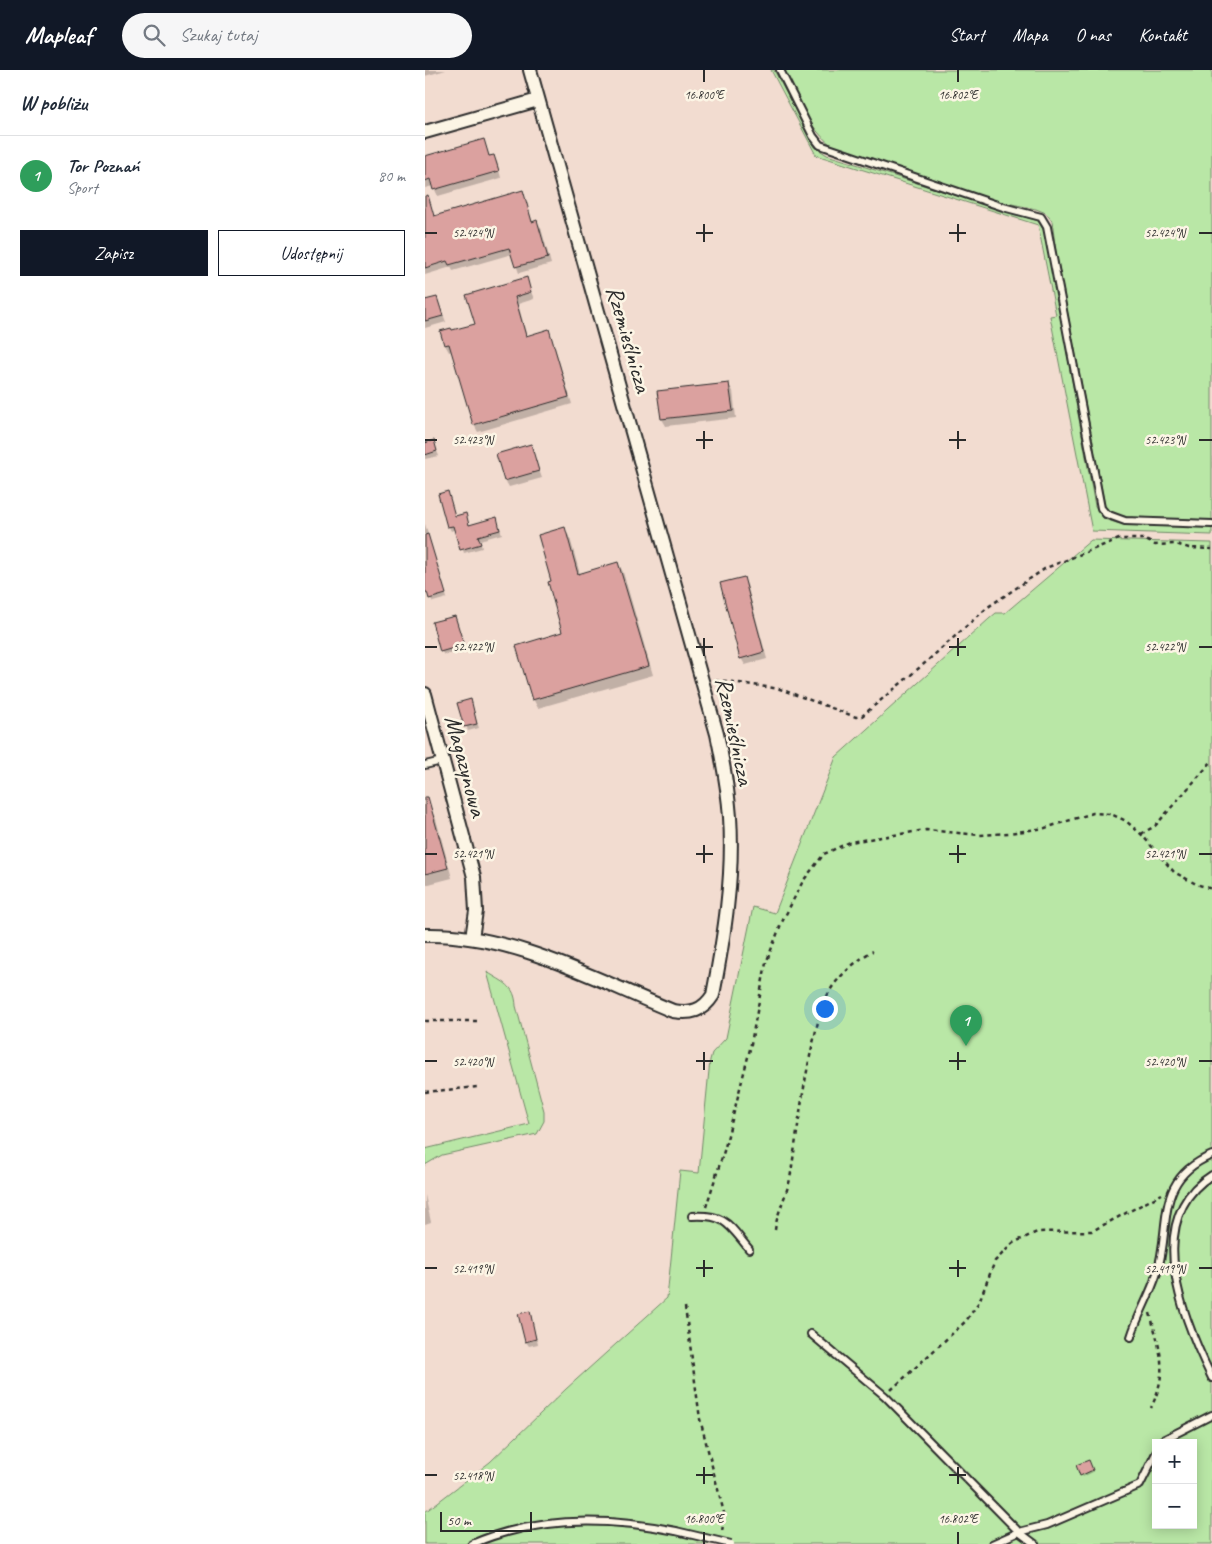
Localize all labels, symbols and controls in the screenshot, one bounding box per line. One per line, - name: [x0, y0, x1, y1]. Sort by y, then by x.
- search box: [122, 13, 472, 58]
- text: Mapleaf: [25, 20, 92, 50]
- icon: search: [140, 21, 168, 49]
- text: Szukaj tutaj: [180, 23, 257, 47]
- text: Start: [949, 24, 985, 46]
- text: Mapa: [1013, 24, 1047, 46]
- text: O nas: [1075, 24, 1111, 46]
- text: Kontakt: [1139, 24, 1187, 46]
- text: 16.800°E: [684, 87, 725, 103]
- text: 16.802°E: [938, 87, 979, 103]
- text: W pobliżu: [20, 90, 87, 116]
- text: Tor Poznań: [67, 154, 139, 178]
- text: 1: [32, 166, 40, 186]
- text: 80 m: [378, 166, 405, 186]
- text: Sport: [67, 178, 98, 198]
- text: 52.424°N: [453, 225, 495, 241]
- text: 52.424°N: [1145, 225, 1187, 241]
- button: Zapisz: [20, 230, 208, 276]
- button: Udostępnij: [218, 230, 405, 276]
- street label: Rzemieślnicza: [600, 282, 659, 397]
- text: 52.423°N: [453, 432, 495, 448]
- text: 52.423°N: [1145, 432, 1187, 448]
- text: 52.422°N: [453, 639, 495, 655]
- text: 52.422°N: [1145, 639, 1187, 655]
- street label: Rzemieślnicza: [709, 674, 761, 789]
- street label: Magazynowa: [438, 712, 494, 821]
- text: 52.421°N: [453, 846, 495, 862]
- text: 52.421°N: [1145, 846, 1187, 862]
- your location: [812, 996, 838, 1022]
- pin: 1: [950, 1005, 982, 1046]
- text: 52.420°N: [453, 1054, 495, 1070]
- text: 52.420°N: [1145, 1054, 1187, 1070]
- text: 52.419°N: [453, 1261, 495, 1277]
- text: 52.419°N: [1145, 1261, 1187, 1277]
- map controls: [1152, 1439, 1197, 1529]
- button: +: [1152, 1439, 1197, 1484]
- text: 52.418°N: [453, 1468, 495, 1484]
- button: −: [1152, 1484, 1197, 1529]
- scale bar: [440, 1509, 533, 1532]
- text: 16.800°E: [684, 1511, 725, 1527]
- text: 16.802°E: [938, 1511, 979, 1527]
- text: 50 m: [447, 1512, 471, 1529]

